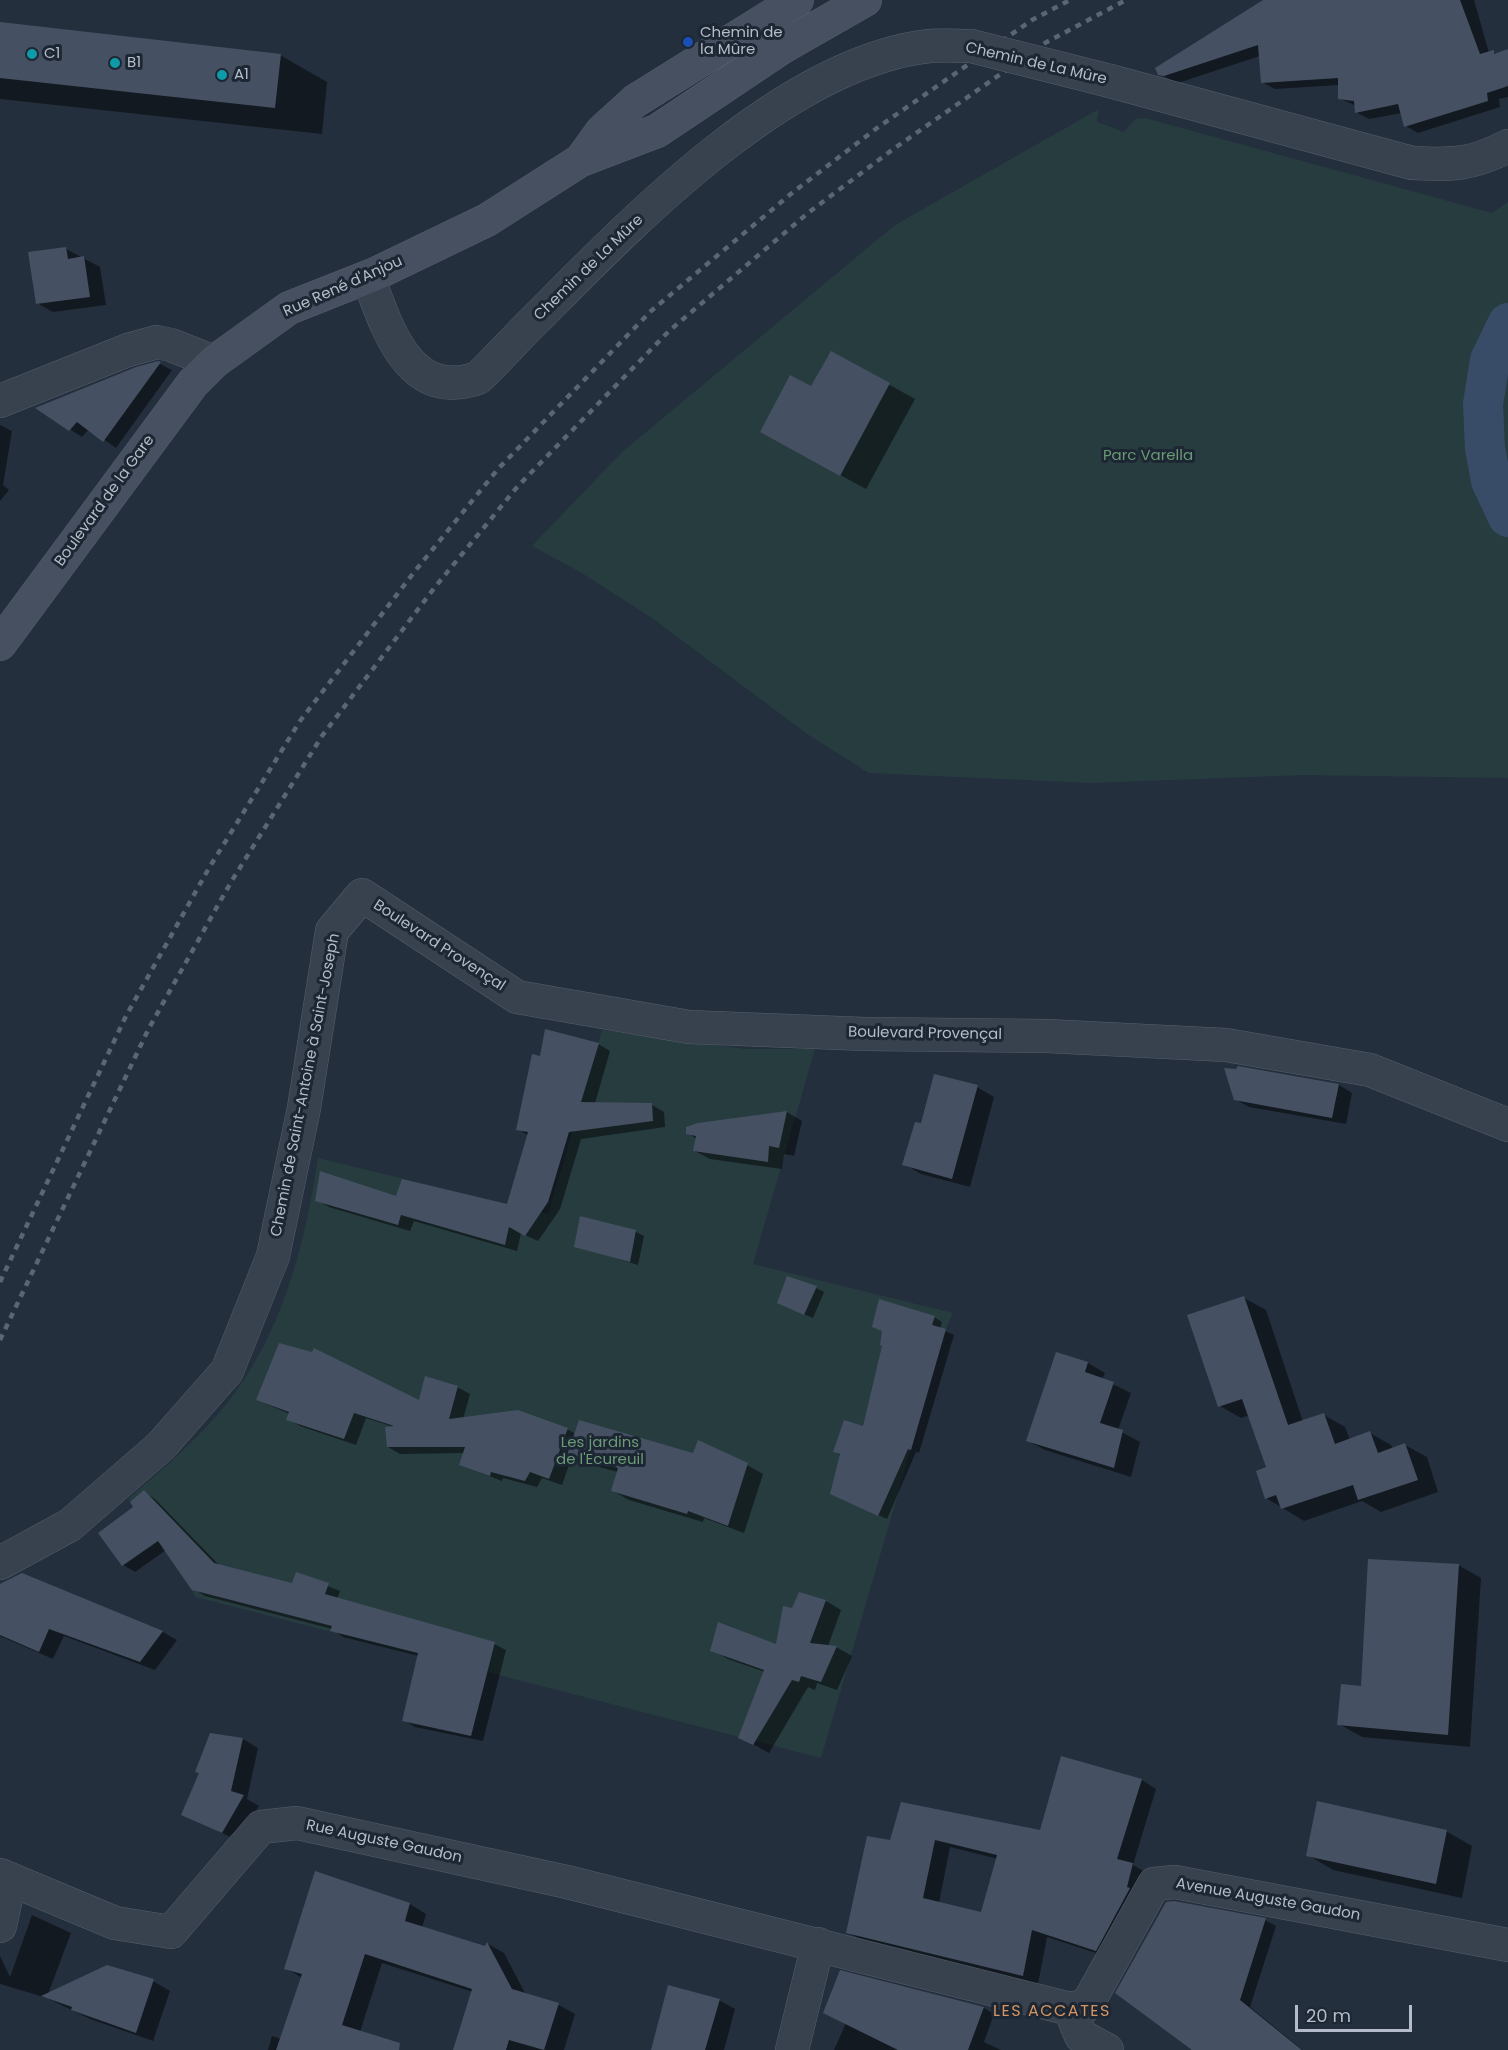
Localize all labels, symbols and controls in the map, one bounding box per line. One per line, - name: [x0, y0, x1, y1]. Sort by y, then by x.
- place label: Chemin de la Mûre: [700, 24, 783, 59]
- marker: Chemin de la Mûre: [681, 35, 695, 49]
- street label: Chemin de La Mûre: [963, 39, 1109, 89]
- place label: C1: [44, 45, 60, 63]
- marker: C1: [25, 47, 39, 61]
- place label: B1: [127, 54, 141, 72]
- marker: B1: [108, 56, 122, 70]
- place label: A1: [234, 66, 249, 84]
- marker: A1: [215, 68, 229, 82]
- street label: Chemin de La Mûre: [531, 211, 647, 325]
- street label: Rue René d'Anjou: [281, 253, 405, 321]
- street label: Boulevard de la Gare: [51, 432, 159, 570]
- park label: Parc Varella: [1103, 447, 1193, 465]
- street label: Boulevard Provençal: [370, 897, 508, 995]
- street label: Chemin de Saint-Antoine à Saint-Joseph: [268, 932, 344, 1238]
- street label: Boulevard Provençal: [848, 1024, 1002, 1044]
- park label: Les jardins de l'Ecureuil: [556, 1434, 644, 1469]
- street label: Rue Auguste Gaudon: [304, 1817, 464, 1867]
- street label: Avenue Auguste Gaudon: [1174, 1875, 1362, 1925]
- scale bar: [1298, 1993, 1415, 2031]
- district label: LES ACCATES: [993, 2002, 1111, 2022]
- text: 20 m: [1306, 2003, 1351, 2028]

